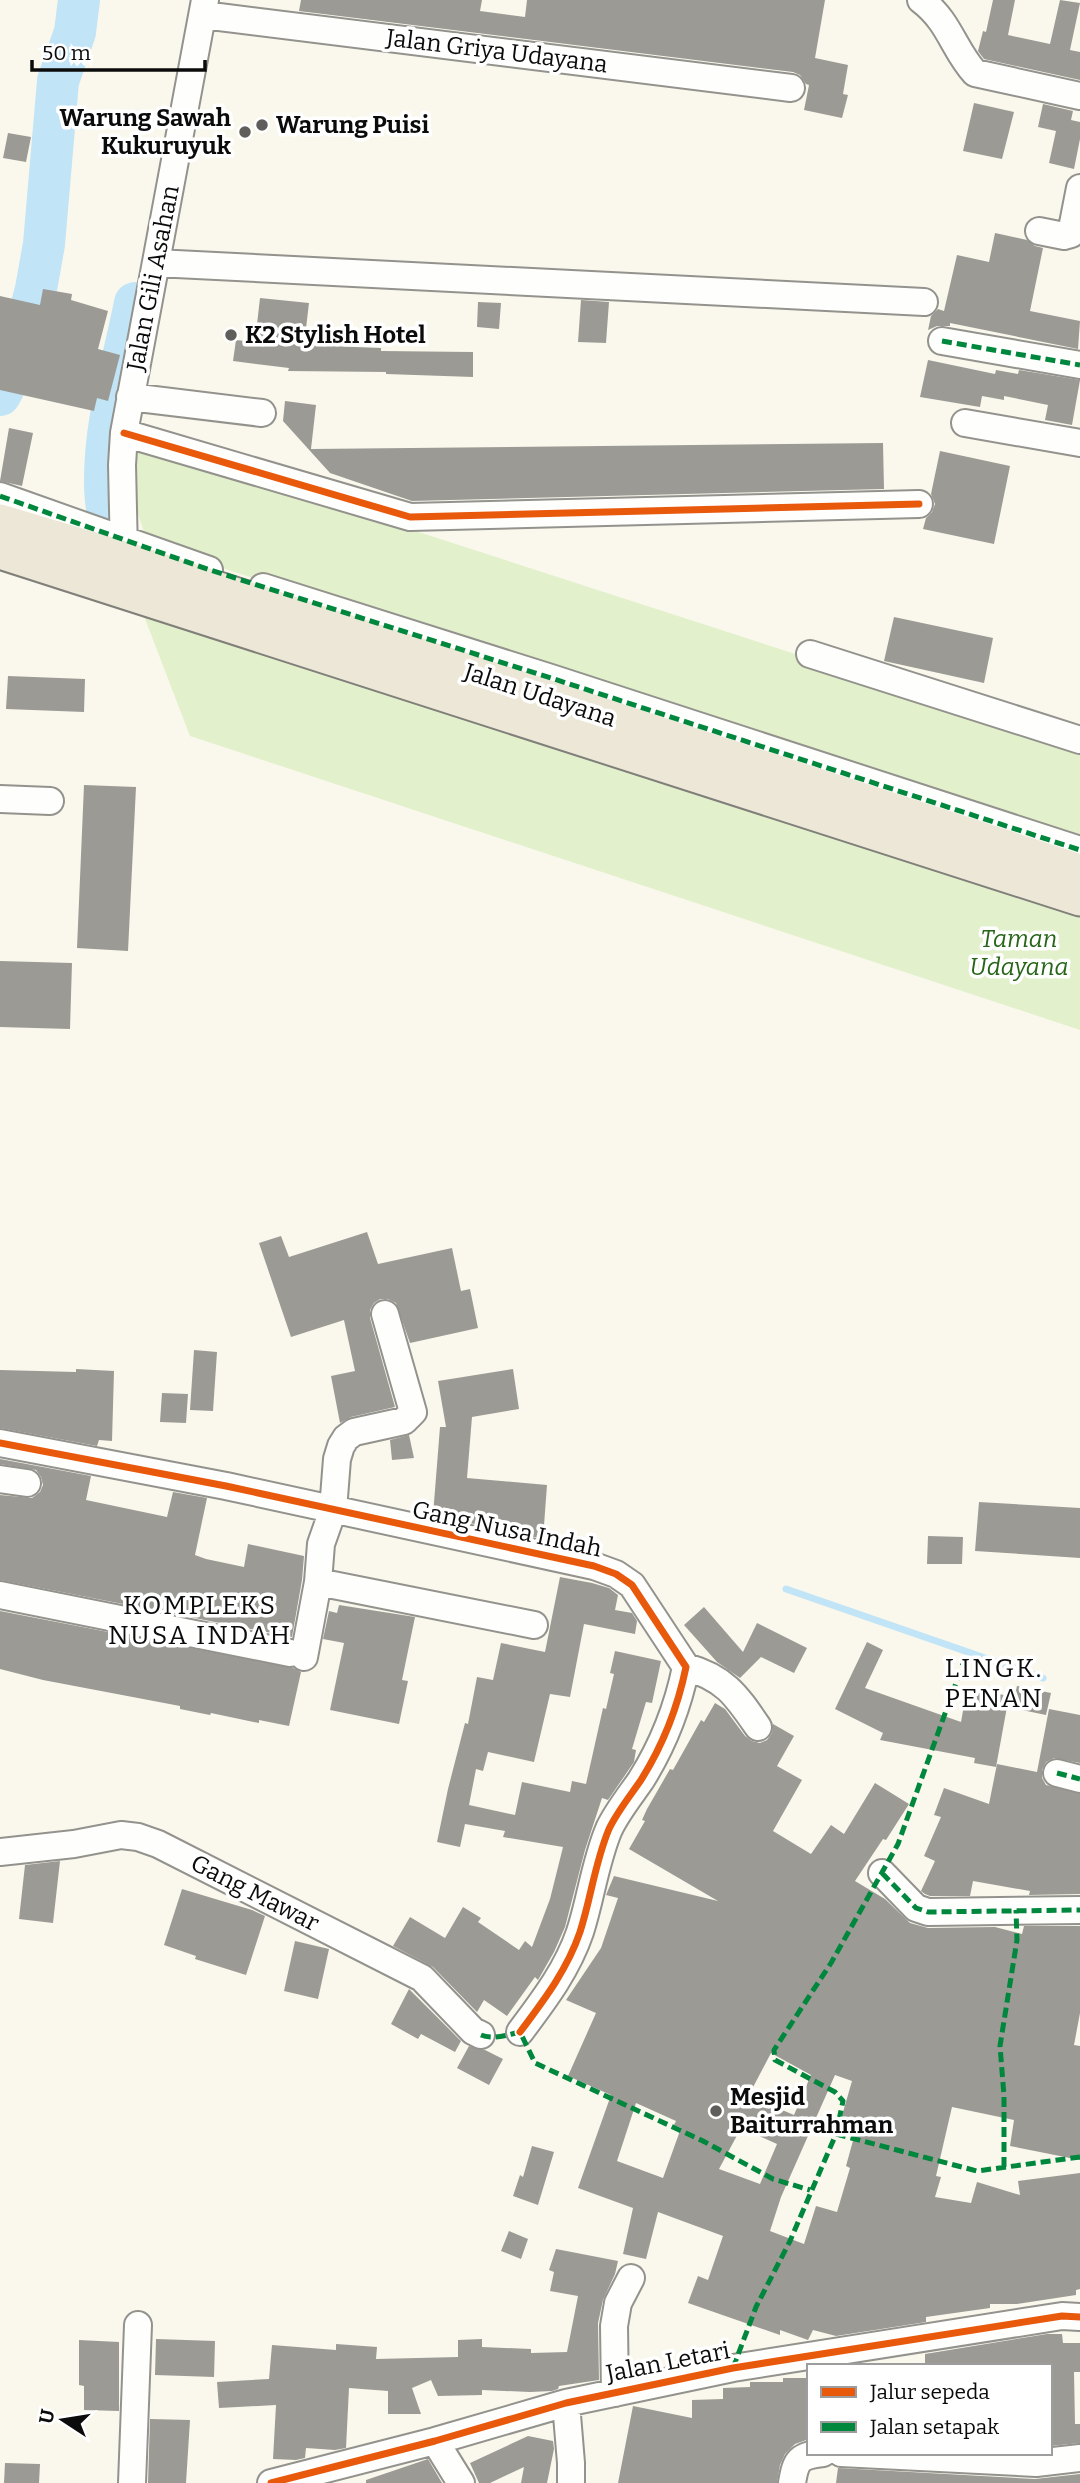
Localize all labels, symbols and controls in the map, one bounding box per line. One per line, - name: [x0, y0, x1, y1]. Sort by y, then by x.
- street label: Jalan Griya Udayana: [384, 23, 609, 78]
- scale bar: [32, 28, 205, 72]
- text: 50 m: [42, 40, 91, 66]
- place label: Warung Sawah Kukuruyuk: [60, 104, 232, 160]
- place label: Warung Puisi: [276, 111, 429, 139]
- marker: Warung Puisi: [254, 117, 270, 133]
- marker: Warung Sawah Kukuruyuk: [237, 124, 253, 140]
- street label: Jalan Gili Asahan: [121, 183, 185, 374]
- place label: K2 Stylish Hotel: [245, 321, 426, 349]
- marker: K2 Stylish Hotel: [223, 327, 239, 343]
- street label: Jalan Udayana: [460, 657, 619, 733]
- park label: Taman Udayana: [970, 925, 1068, 981]
- street label: Gang Nusa Indah: [410, 1495, 604, 1563]
- district label: KOMPLEKS NUSA INDAH: [108, 1590, 292, 1651]
- district label: LINGK. PENAN: [944, 1653, 1044, 1714]
- street label: Gang Mawar: [186, 1849, 324, 1937]
- place label: Mesjid Baiturrahman: [730, 2083, 894, 2139]
- marker: Mesjid Baiturrahman: [708, 2103, 724, 2119]
- street label: Jalan Letari: [603, 2336, 732, 2388]
- legend: [807, 2364, 1052, 2455]
- text: Jalur sepeda: [869, 2379, 990, 2405]
- north arrow: [28, 2385, 98, 2455]
- text: U: [34, 2407, 60, 2426]
- text: Jalan setapak: [869, 2414, 999, 2440]

